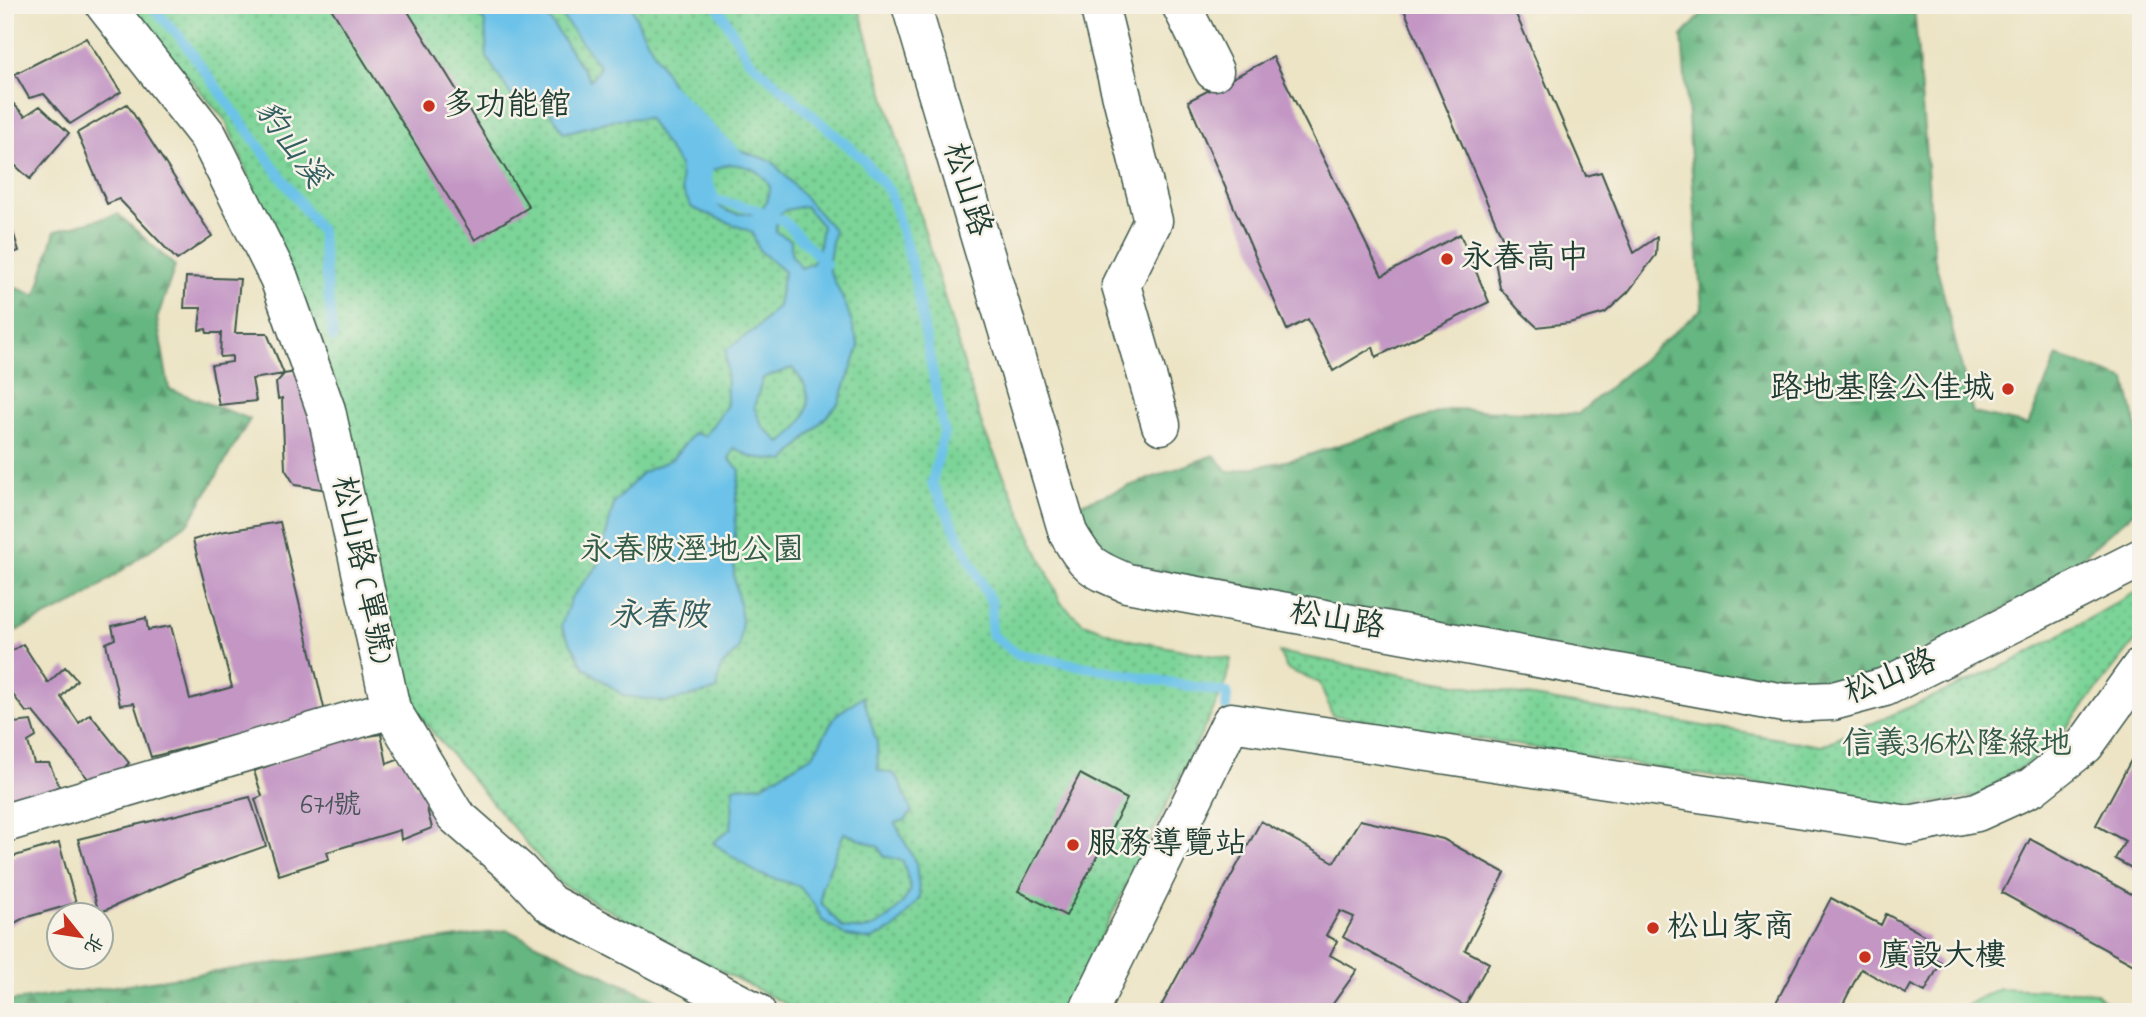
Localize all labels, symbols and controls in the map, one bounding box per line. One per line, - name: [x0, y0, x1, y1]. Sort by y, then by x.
- place label: 多功能館: [443, 83, 571, 130]
- water label: 豹山溪: [241, 91, 340, 201]
- marker: 多功能館: [421, 98, 437, 114]
- street label: 松山路: [929, 137, 1003, 243]
- place label: 永春高中: [1461, 236, 1589, 283]
- marker: 永春高中: [1439, 251, 1455, 267]
- place label: 路地基陰公佳城: [1770, 366, 1994, 413]
- marker: 路地基陰公佳城: [2000, 381, 2016, 397]
- street label: 松山路 (單號): [318, 472, 404, 668]
- park label: 永春陂溼地公園: [580, 528, 804, 575]
- street label: 松山路: [1286, 590, 1388, 652]
- water label: 永春陂: [610, 593, 712, 641]
- street label: 松山路: [1838, 638, 1944, 718]
- park label: 信義316松隆綠地: [1842, 722, 2072, 769]
- house number: 671號: [301, 786, 361, 827]
- place label: 服務導覽站: [1087, 822, 1247, 869]
- marker: 服務導覽站: [1065, 837, 1081, 853]
- north arrow: [46, 902, 116, 972]
- place label: 松山家商: [1667, 905, 1795, 952]
- marker: 松山家商: [1645, 920, 1661, 936]
- text: 北: [76, 928, 109, 958]
- place label: 廣設大樓: [1879, 934, 2007, 981]
- marker: 廣設大樓: [1857, 949, 1873, 965]

